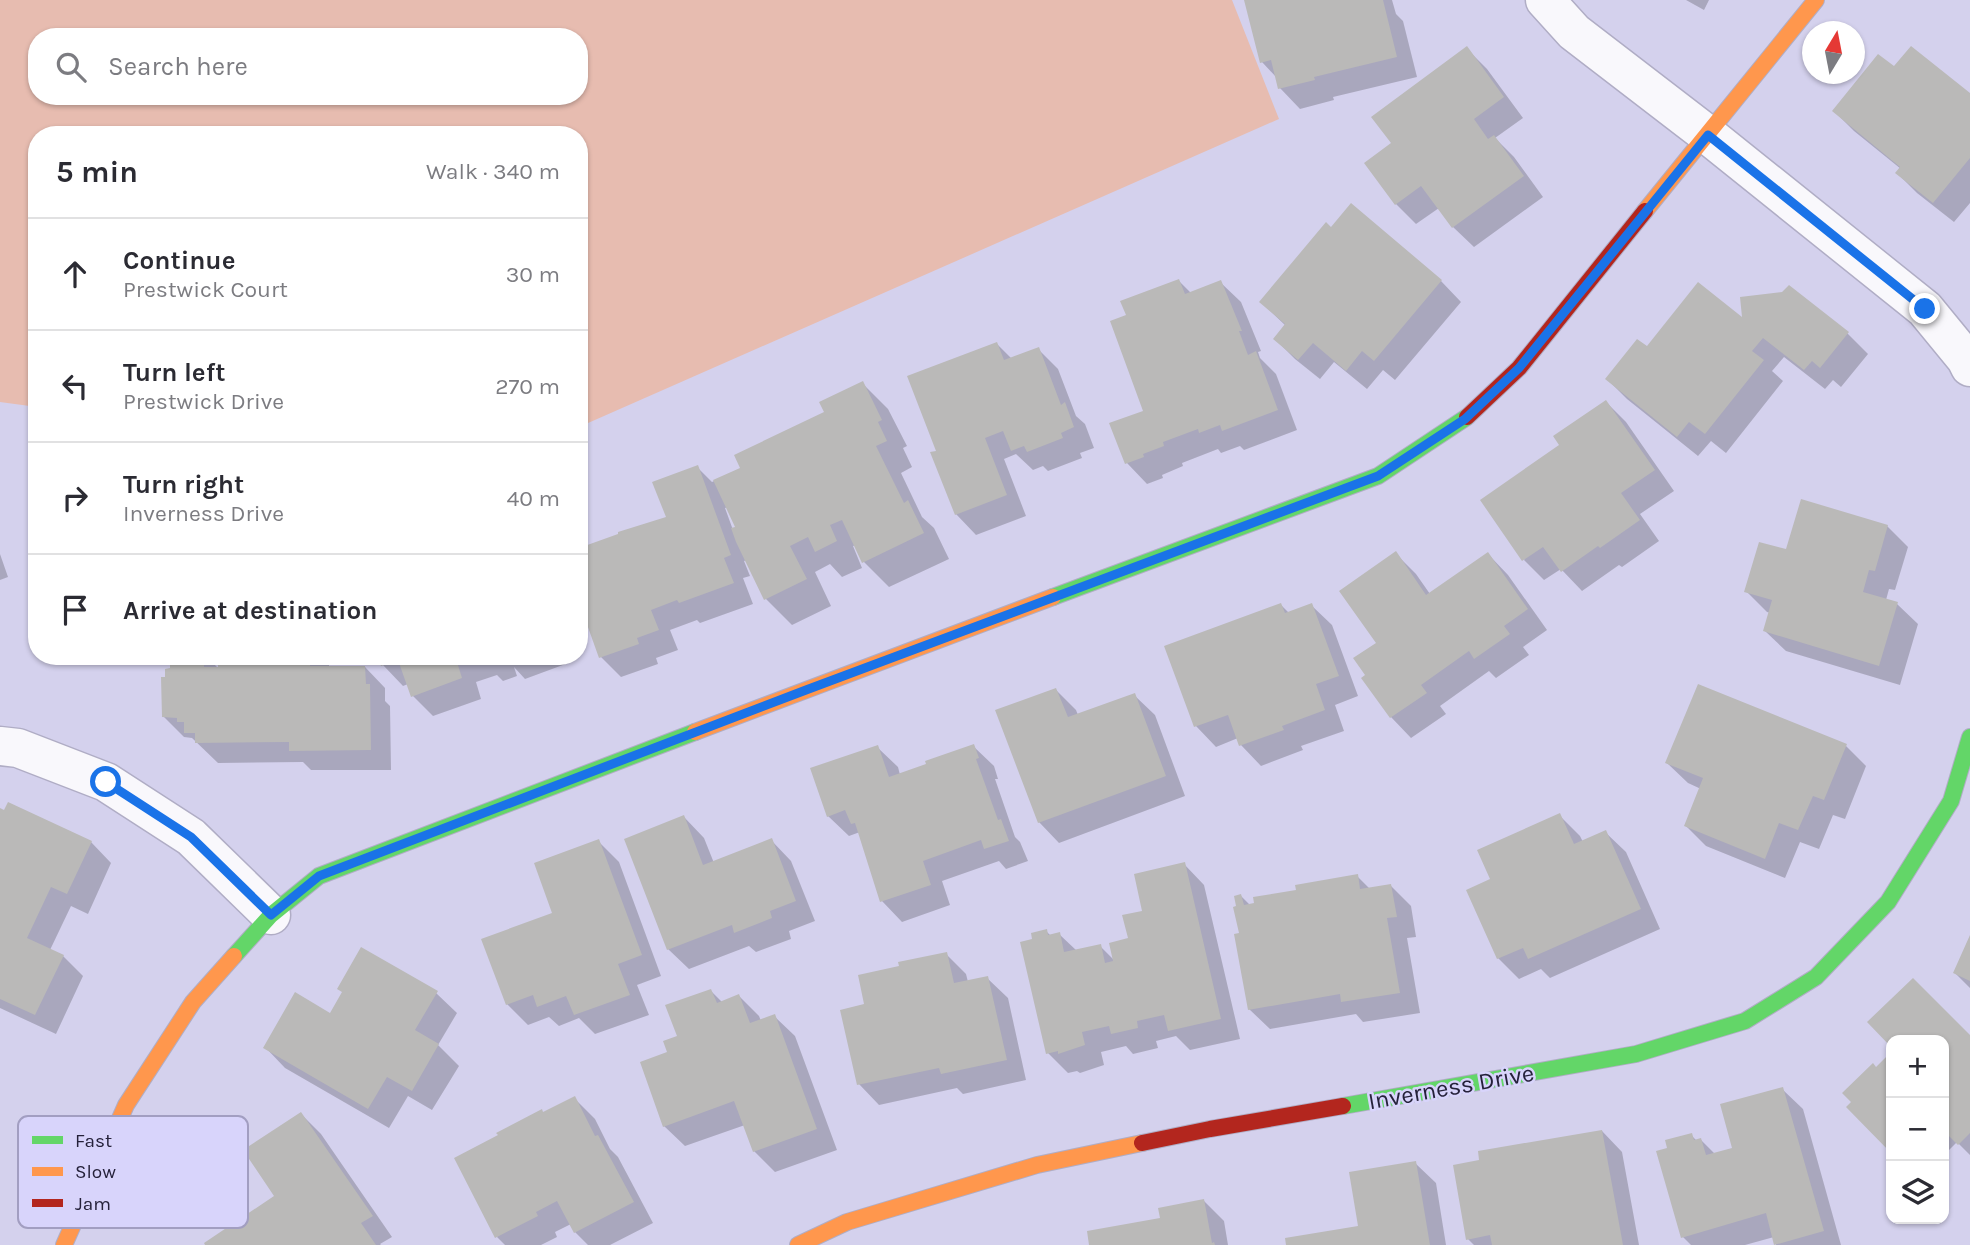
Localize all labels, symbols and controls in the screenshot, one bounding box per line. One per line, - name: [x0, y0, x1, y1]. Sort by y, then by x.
- north arrow: [1802, 21, 1865, 84]
- search box: [28, 28, 588, 105]
- icon: search: [52, 48, 90, 86]
- text: Search here: [108, 51, 248, 82]
- text: 5 min: [56, 154, 138, 190]
- text: Walk · 340 m: [426, 158, 560, 185]
- text: Continue: [123, 245, 235, 276]
- icon: ahead: [56, 255, 94, 293]
- text: 30 m: [506, 261, 560, 288]
- text: Prestwick Court: [123, 276, 288, 303]
- route end: [1909, 293, 1940, 324]
- text: Turn left: [123, 357, 225, 388]
- icon: left: [56, 367, 94, 405]
- text: 270 m: [495, 373, 560, 400]
- text: Prestwick Drive: [123, 388, 284, 415]
- text: Turn right: [123, 469, 244, 500]
- icon: right: [56, 479, 94, 517]
- text: 40 m: [507, 485, 560, 512]
- text: Inverness Drive: [123, 500, 284, 527]
- icon: arrive: [56, 591, 94, 629]
- text: Arrive at destination: [123, 595, 377, 626]
- route start: [90, 766, 121, 797]
- map controls: [1886, 1035, 1949, 1224]
- button: +: [1886, 1035, 1949, 1098]
- street label: Inverness Drive: [1366, 1059, 1536, 1115]
- button: −: [1886, 1098, 1949, 1161]
- legend: [18, 1116, 248, 1228]
- text: Fast: [75, 1130, 112, 1152]
- text: Slow: [75, 1161, 116, 1183]
- button: layers: [1886, 1161, 1949, 1224]
- text: Jam: [75, 1193, 111, 1215]

